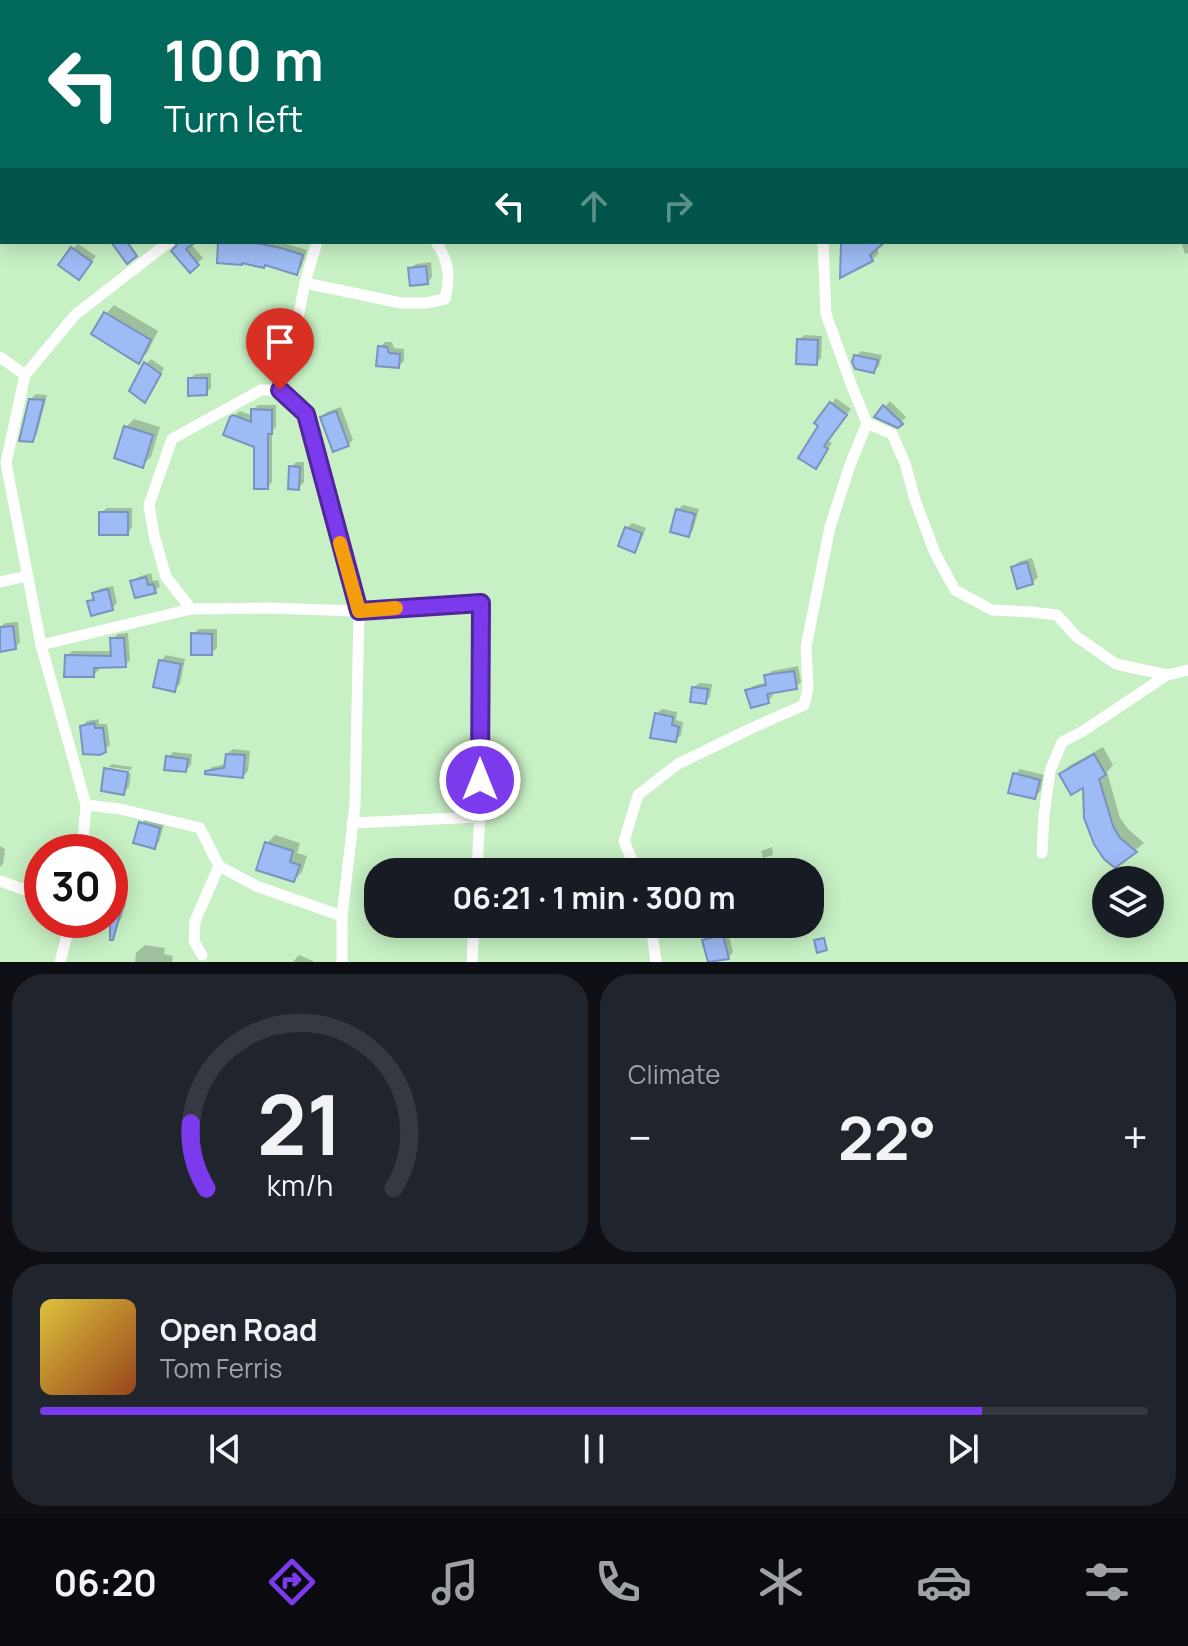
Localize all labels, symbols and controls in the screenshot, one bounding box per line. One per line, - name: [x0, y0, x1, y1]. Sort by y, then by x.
- text: 100 m: [164, 21, 324, 98]
- icon: left: [32, 32, 136, 136]
- text: Turn left: [164, 94, 303, 143]
- icon: left: [488, 184, 532, 228]
- icon: ahead: [572, 184, 616, 228]
- icon: right: [656, 184, 700, 228]
- pin: [246, 308, 314, 390]
- icon: arrive: [258, 320, 302, 364]
- position arrow: [438, 738, 522, 822]
- speed limit sign: 30: [24, 834, 128, 938]
- map controls: [1092, 866, 1164, 938]
- button: layers: [1092, 866, 1164, 938]
- text: 06:21 · 1 min · 300 m: [453, 877, 735, 918]
- text: Climate: [628, 1056, 720, 1092]
- text: 21: [257, 1066, 343, 1180]
- text: 22°: [838, 1096, 936, 1178]
- text: −: [628, 1107, 652, 1167]
- text: +: [1123, 1107, 1148, 1167]
- text: km/h: [267, 1166, 333, 1205]
- text: Open Road: [160, 1309, 317, 1350]
- text: Tom Ferris: [160, 1350, 282, 1386]
- icon: previous: [203, 1427, 247, 1471]
- icon: pause: [572, 1427, 616, 1471]
- icon: next: [941, 1427, 985, 1471]
- icon: directions: [264, 1554, 320, 1610]
- icon: music: [427, 1554, 483, 1610]
- icon: phone: [590, 1554, 646, 1610]
- icon: climate: [753, 1554, 809, 1610]
- icon: car: [916, 1554, 972, 1610]
- icon: filters: [1079, 1554, 1135, 1610]
- text: 06:20: [53, 1558, 157, 1607]

